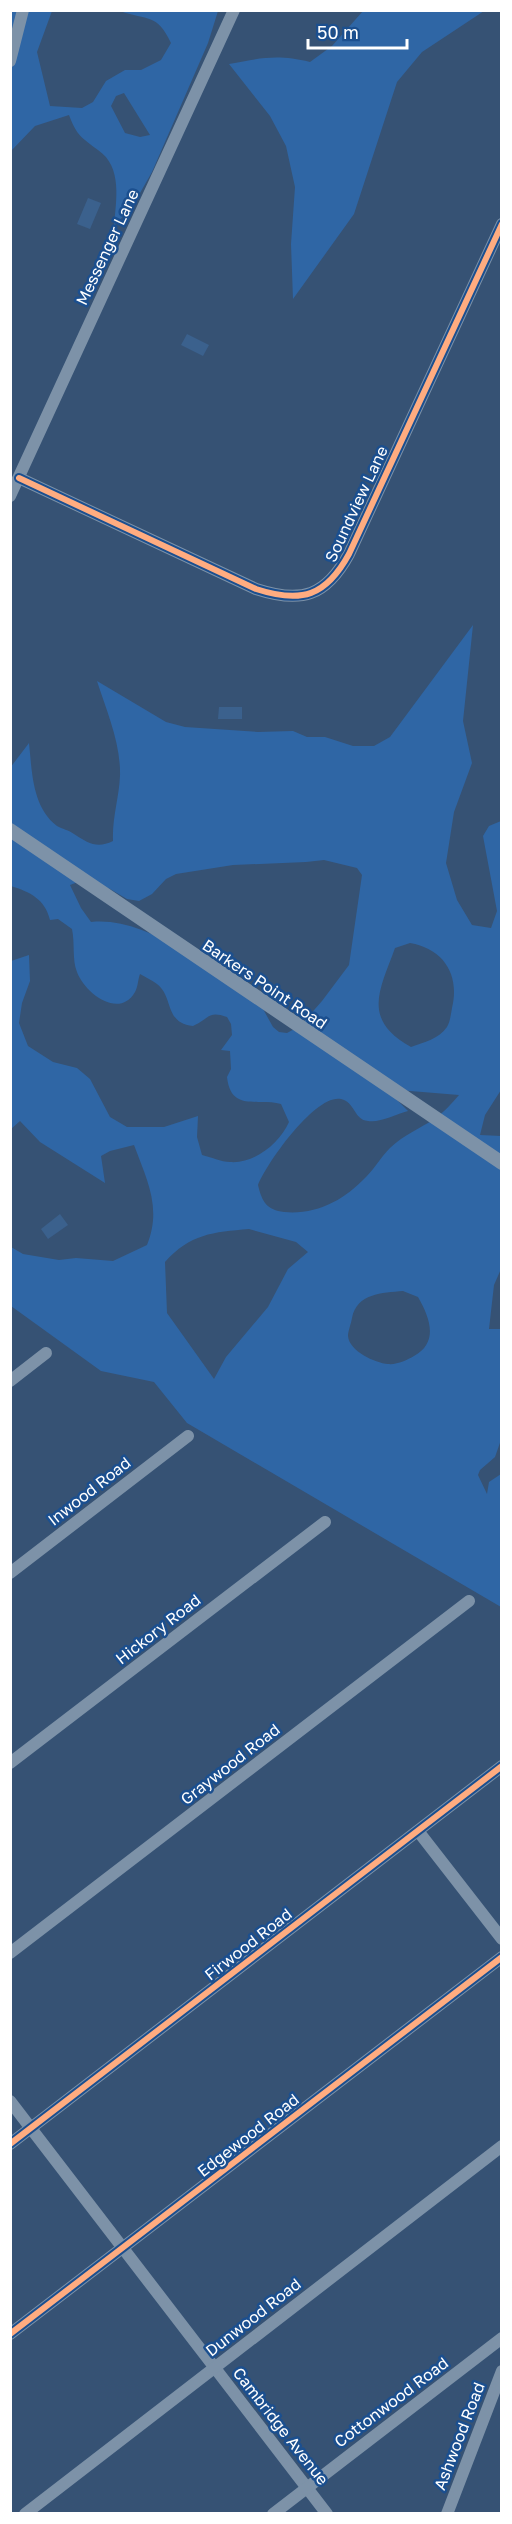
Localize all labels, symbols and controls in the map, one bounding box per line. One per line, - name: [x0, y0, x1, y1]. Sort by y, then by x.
- scale bar: [308, 12, 407, 50]
- text: 50 m: [317, 21, 359, 43]
- street label: Messenger Lane: [71, 186, 143, 308]
- street label: Soundview Lane: [320, 443, 392, 565]
- street label: Barkers Point Road: [199, 935, 331, 1033]
- street label: Inwood Road: [44, 1452, 134, 1530]
- street label: Hickory Road: [112, 1590, 204, 1668]
- street label: Graywood Road: [176, 1719, 284, 1809]
- street label: Firwood Road: [200, 1904, 296, 1984]
- street label: Edgewood Road: [193, 2089, 303, 2181]
- street label: Dunwood Road: [201, 2274, 305, 2360]
- street label: Cottonwood Road: [330, 2353, 452, 2451]
- street label: Cambridge Avenue: [229, 2363, 333, 2489]
- street label: Ashwood Road: [429, 2379, 489, 2493]

